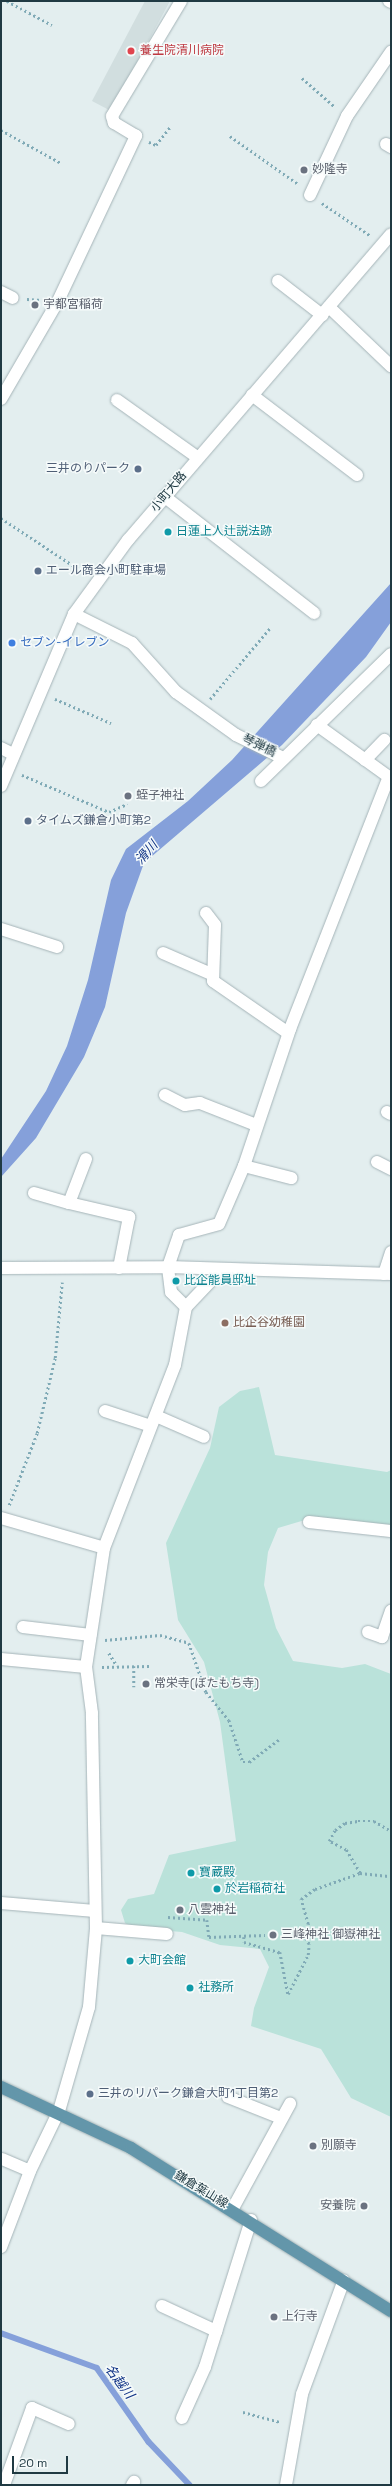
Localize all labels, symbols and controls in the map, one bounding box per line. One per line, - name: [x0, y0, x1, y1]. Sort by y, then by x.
- place label: 養生院清川病院: [140, 44, 224, 58]
- marker: 養生院清川病院: [125, 45, 137, 57]
- place label: 妙隆寺: [312, 163, 348, 177]
- marker: 妙隆寺: [299, 165, 309, 175]
- place label: 宇都宮稲荷: [43, 298, 103, 312]
- marker: 宇都宮稲荷: [30, 300, 40, 310]
- place label: 三井のりパーク: [46, 462, 130, 476]
- marker: 三井のりパーク: [133, 464, 143, 474]
- street label: 小町大路: [148, 469, 190, 515]
- place label: 日蓮上人辻説法跡: [176, 525, 272, 539]
- marker: 日蓮上人辻説法跡: [163, 527, 173, 537]
- place label: エール商会小町駐車場: [46, 564, 166, 578]
- marker: エール商会小町駐車場: [33, 566, 43, 576]
- place label: セブン-イレブン: [20, 636, 109, 650]
- marker: セブン-イレブン: [7, 638, 17, 648]
- street label: 琴弾橋: [240, 732, 278, 760]
- place label: 蛭子神社: [136, 789, 184, 803]
- marker: 蛭子神社: [123, 791, 133, 801]
- place label: タイムズ鎌倉小町第2: [36, 814, 151, 828]
- marker: タイムズ鎌倉小町第2: [23, 816, 33, 826]
- water label: 滑川: [133, 838, 161, 868]
- place label: 比企能員邸址: [184, 1274, 256, 1288]
- marker: 比企能員邸址: [171, 1276, 181, 1286]
- place label: 比企谷幼稚園: [233, 1316, 305, 1330]
- marker: 比企谷幼稚園: [220, 1318, 230, 1328]
- place label: 常栄寺(ぼたもち寺): [154, 1677, 259, 1691]
- marker: 常栄寺(ぼたもち寺): [141, 1679, 151, 1689]
- place label: 寶蔵殿: [199, 1866, 235, 1880]
- marker: 寶蔵殿: [186, 1868, 196, 1878]
- place label: 於岩稲荷社: [225, 1882, 285, 1896]
- marker: 於岩稲荷社: [212, 1884, 222, 1894]
- place label: 八雲神社: [188, 1903, 236, 1917]
- marker: 八雲神社: [175, 1905, 185, 1915]
- place label: 三峰神社 御嶽神社: [281, 1928, 380, 1942]
- marker: 三峰神社 御嶽神社: [268, 1930, 278, 1940]
- place label: 大町会館: [138, 1954, 186, 1968]
- marker: 大町会館: [125, 1956, 135, 1966]
- place label: 社務所: [198, 1981, 234, 1995]
- marker: 社務所: [185, 1983, 195, 1993]
- place label: 三井のリパーク鎌倉大町1丁目第2: [98, 2087, 278, 2101]
- marker: 三井のリパーク鎌倉大町1丁目第2: [85, 2089, 95, 2099]
- place label: 別願寺: [321, 2139, 357, 2153]
- marker: 別願寺: [308, 2141, 318, 2151]
- street label: 鎌倉葉山線: [172, 2168, 230, 2212]
- place label: 安養院: [320, 2199, 356, 2213]
- marker: 安養院: [359, 2201, 369, 2211]
- place label: 上行寺: [282, 2310, 318, 2324]
- marker: 上行寺: [269, 2312, 279, 2322]
- water label: 名越川: [101, 2362, 137, 2402]
- scale bar: [14, 2448, 70, 2474]
- text: 20 m: [19, 2455, 47, 2471]

